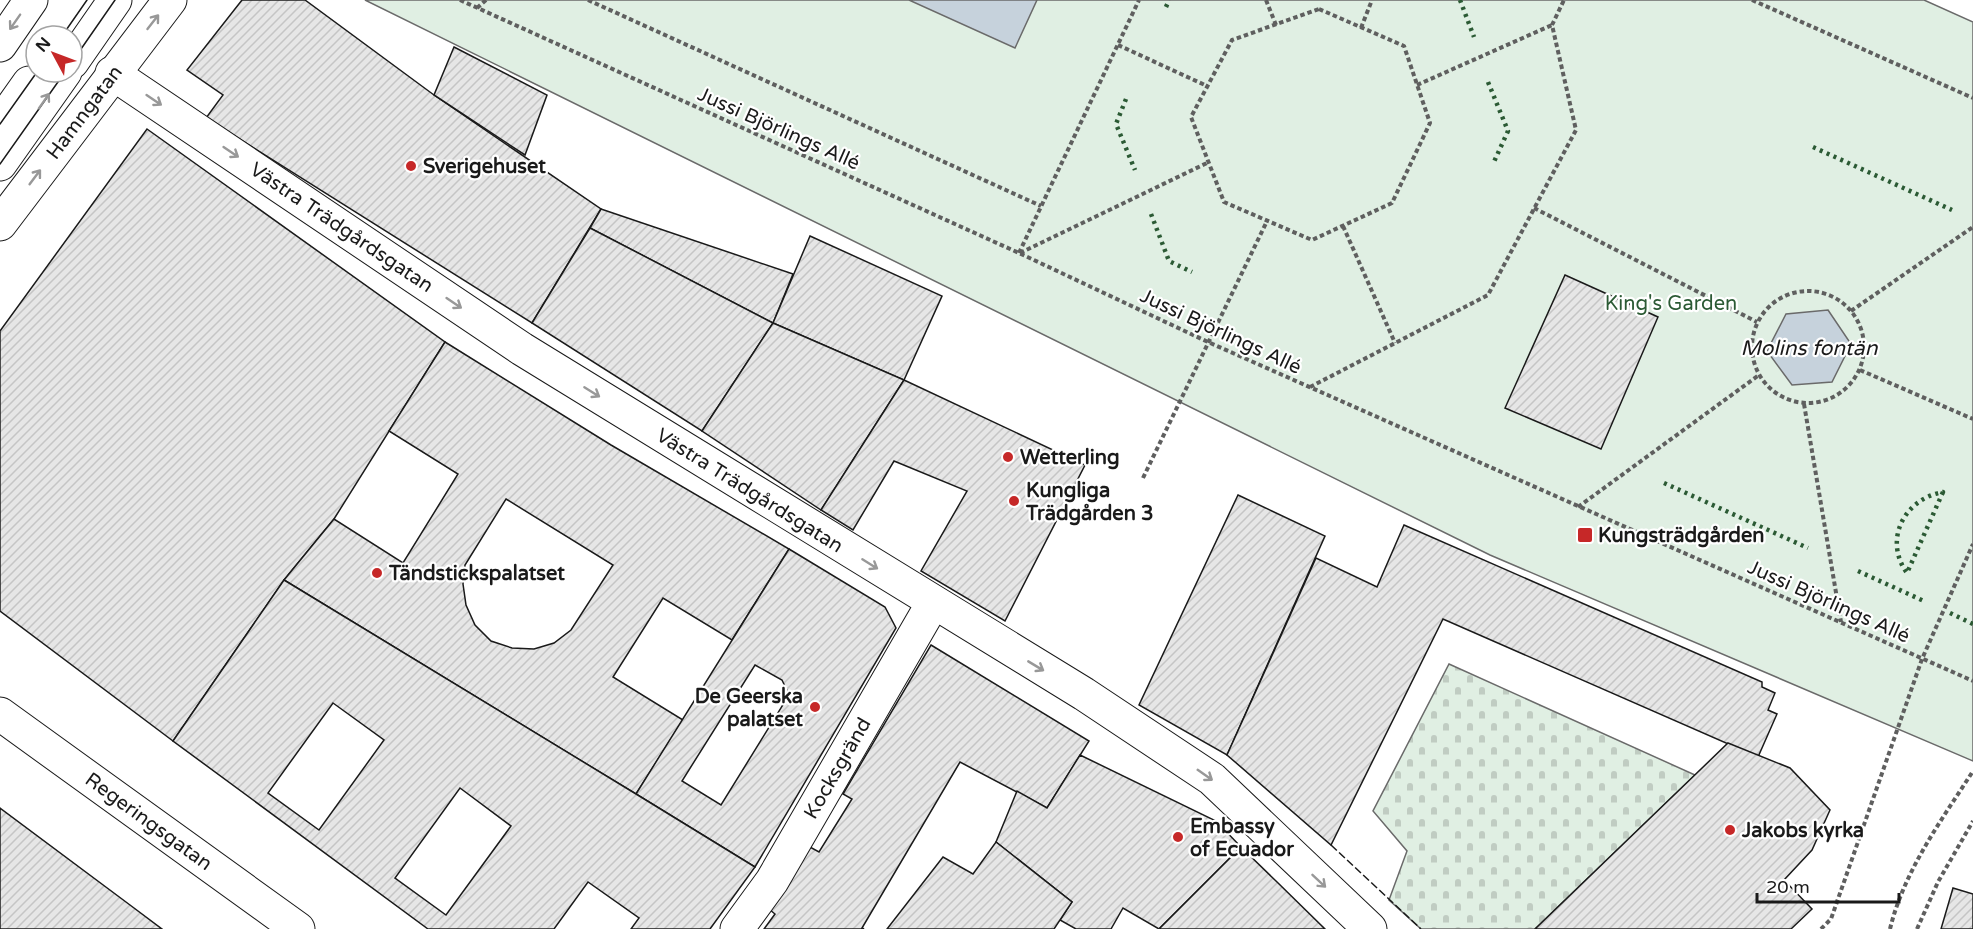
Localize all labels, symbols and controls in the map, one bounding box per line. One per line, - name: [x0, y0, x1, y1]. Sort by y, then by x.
- one-way arrow: [9, 14, 22, 31]
- one-way arrow: [146, 14, 159, 30]
- north arrow: [24, 24, 84, 84]
- text: N: [32, 33, 55, 56]
- street label: Hamngatan: [42, 61, 128, 164]
- street label: Jussi Björlings Allé: [694, 82, 863, 175]
- one-way arrow: [38, 93, 50, 109]
- one-way arrow: [145, 94, 162, 106]
- one-way arrow: [222, 146, 238, 158]
- place label: Sverigehuset: [423, 155, 546, 179]
- street label: Västra Trädgårdsgatan: [245, 158, 438, 298]
- marker: Sverigehuset: [404, 159, 418, 173]
- one-way arrow: [29, 170, 41, 186]
- street label: Jussi Björlings Allé: [1136, 284, 1305, 380]
- park label: King's Garden: [1605, 292, 1737, 316]
- one-way arrow: [445, 297, 462, 309]
- water label: Molins fontän: [1741, 336, 1879, 361]
- one-way arrow: [583, 387, 600, 399]
- street label: Västra Trädgårdsgatan: [652, 423, 847, 558]
- place label: Wetterling: [1020, 446, 1120, 470]
- marker: Wetterling: [1001, 450, 1015, 464]
- place label: Kungliga Trädgården 3: [1025, 479, 1154, 526]
- marker: Kungliga Trädgården 3: [1007, 494, 1021, 508]
- place label: Kungsträdgården: [1598, 524, 1764, 548]
- marker: Kungsträdgården: [1576, 526, 1594, 544]
- street label: Jussi Björlings Allé: [1744, 555, 1913, 648]
- one-way arrow: [861, 559, 878, 571]
- place label: Tändstickspalatset: [388, 562, 565, 586]
- marker: Tändstickspalatset: [370, 566, 384, 580]
- one-way arrow: [1027, 660, 1044, 672]
- place label: De Geerska palatset: [695, 685, 803, 732]
- marker: De Geerska palatset: [808, 700, 822, 714]
- street label: Kocksgränd: [799, 714, 876, 823]
- street label: Regeringsgatan: [80, 768, 217, 876]
- one-way arrow: [1197, 769, 1213, 781]
- place label: Embassy of Ecuador: [1190, 815, 1294, 862]
- place label: Jakobs kyrka: [1741, 819, 1864, 843]
- marker: Jakobs kyrka: [1723, 823, 1737, 837]
- marker: Embassy of Ecuador: [1171, 830, 1185, 844]
- scale bar: [1757, 866, 1900, 904]
- one-way arrow: [1311, 873, 1326, 887]
- text: 20 m: [1766, 876, 1810, 898]

